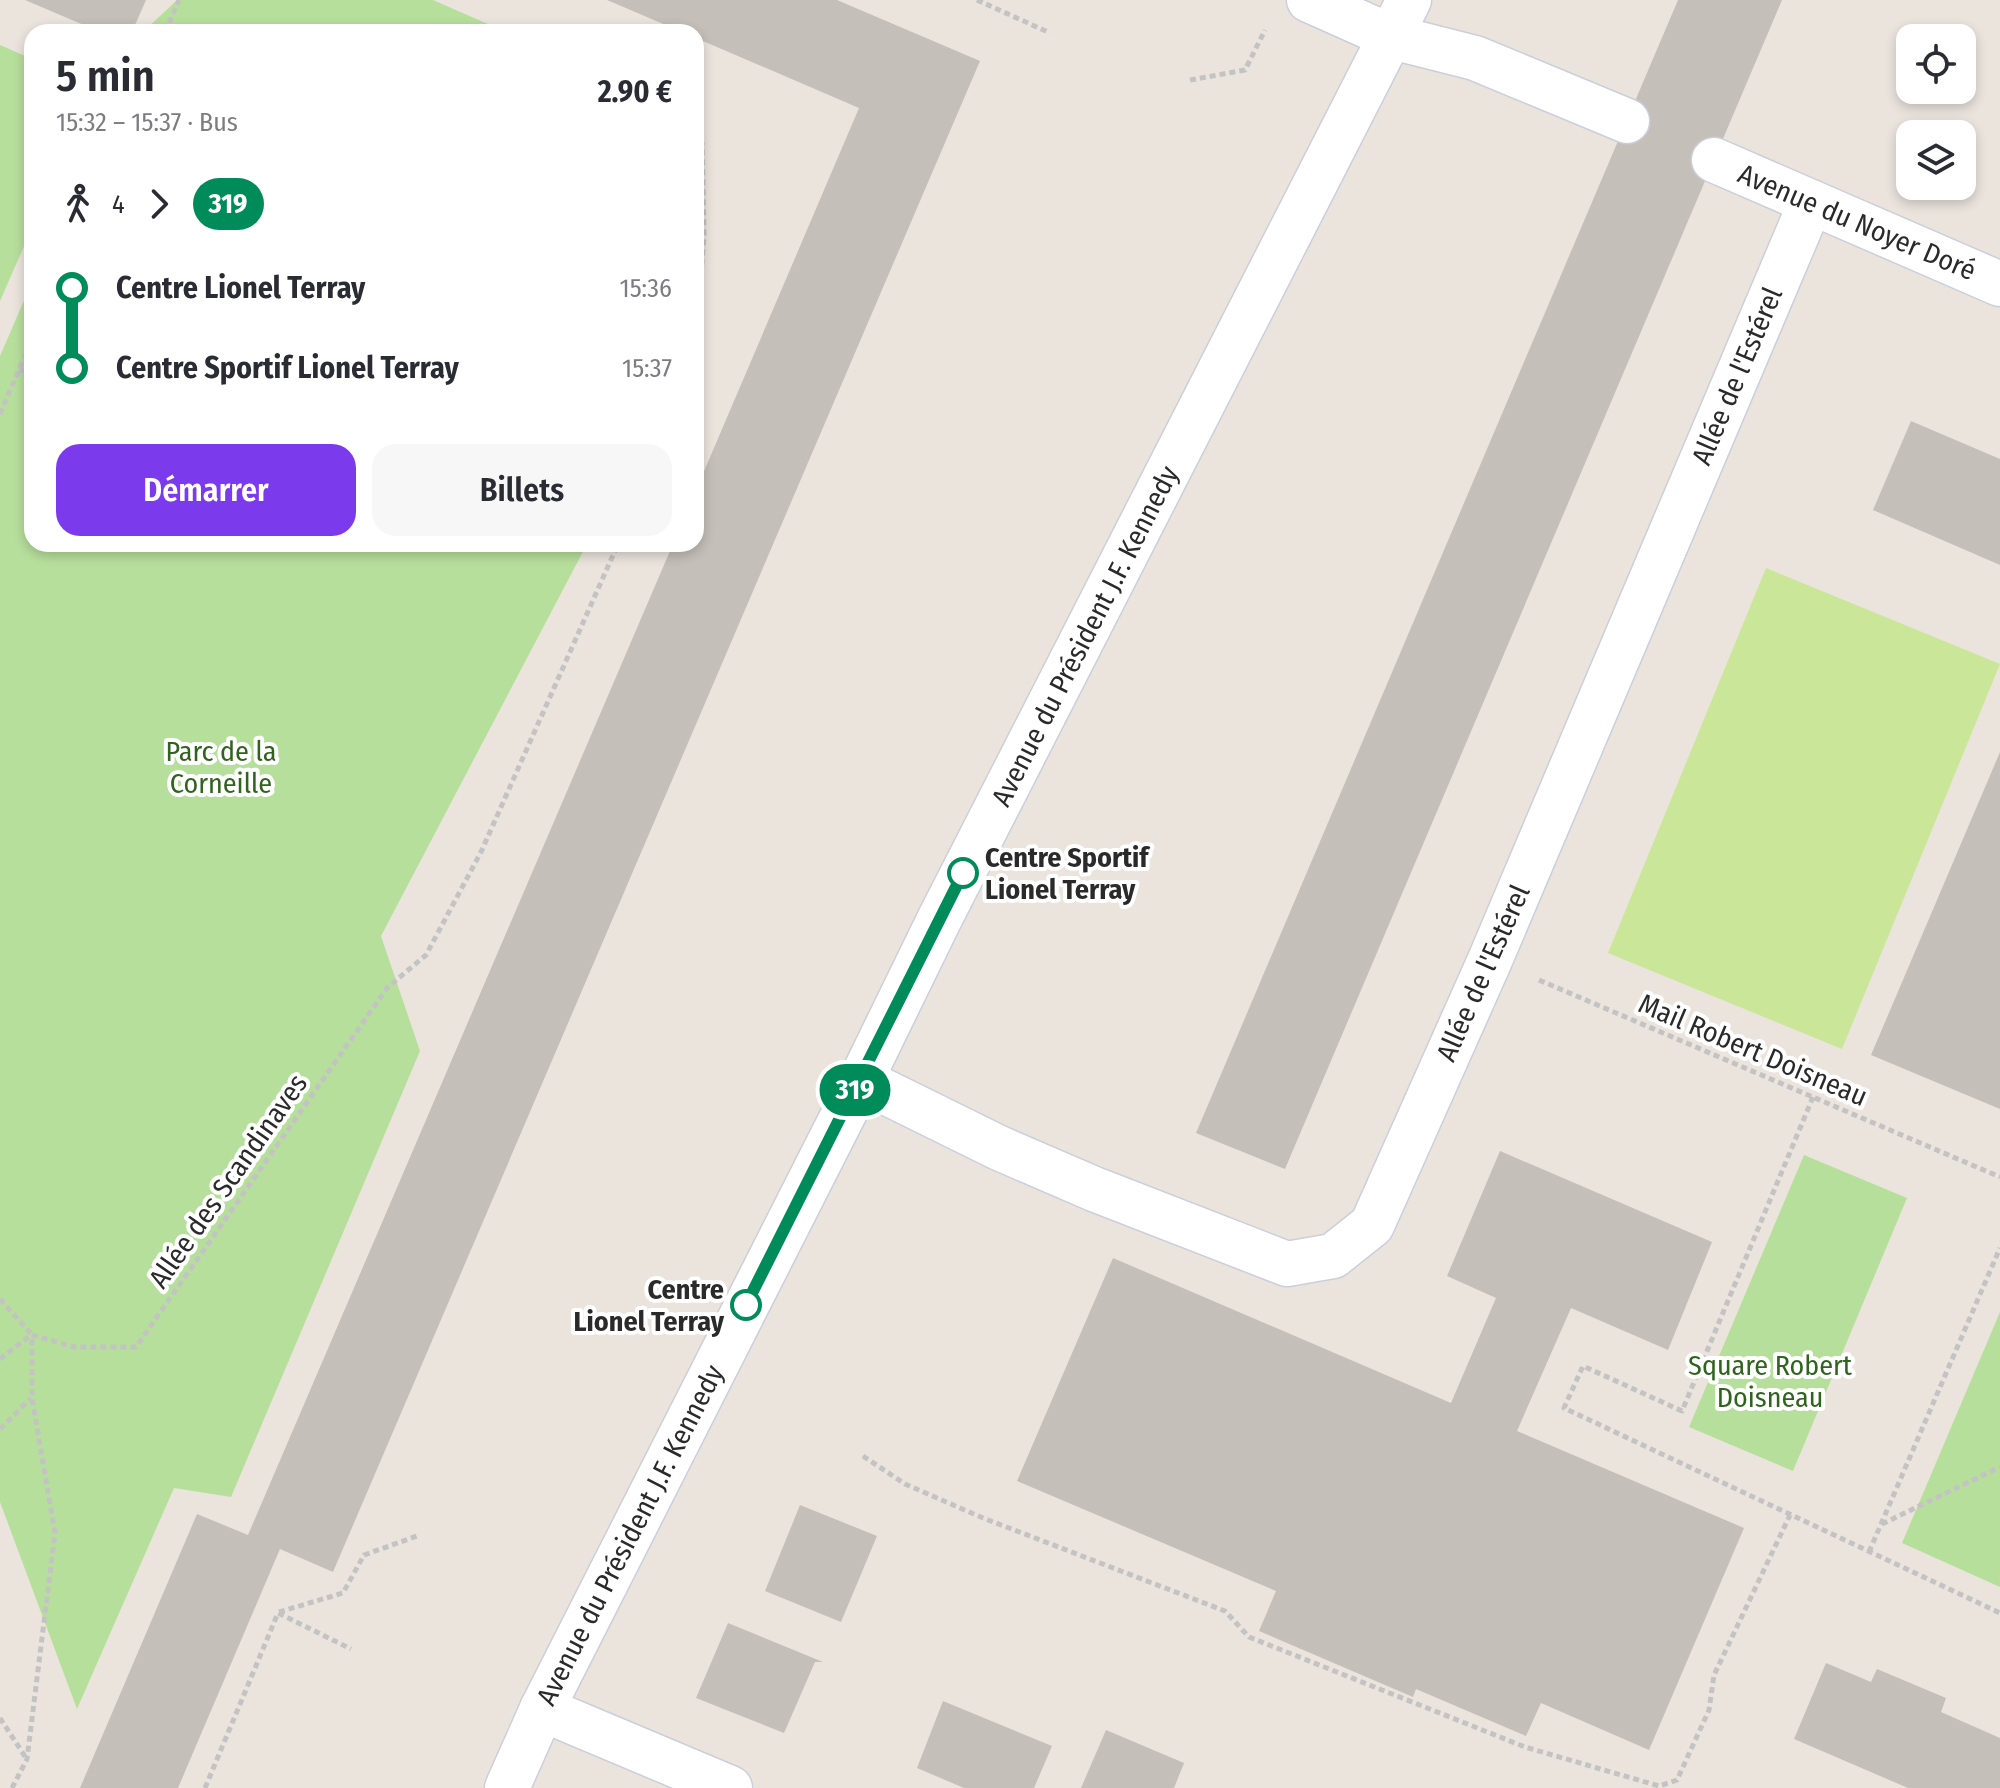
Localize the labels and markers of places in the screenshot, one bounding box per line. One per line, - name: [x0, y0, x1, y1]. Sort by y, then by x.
- place label: Centre Sportif Lionel Terray: [985, 841, 1151, 906]
- marker: Centre Sportif Lionel Terray: [948, 858, 978, 888]
- place label: Centre Lionel Terray: [574, 1273, 725, 1338]
- marker: Centre Lionel Terray: [731, 1290, 761, 1320]

